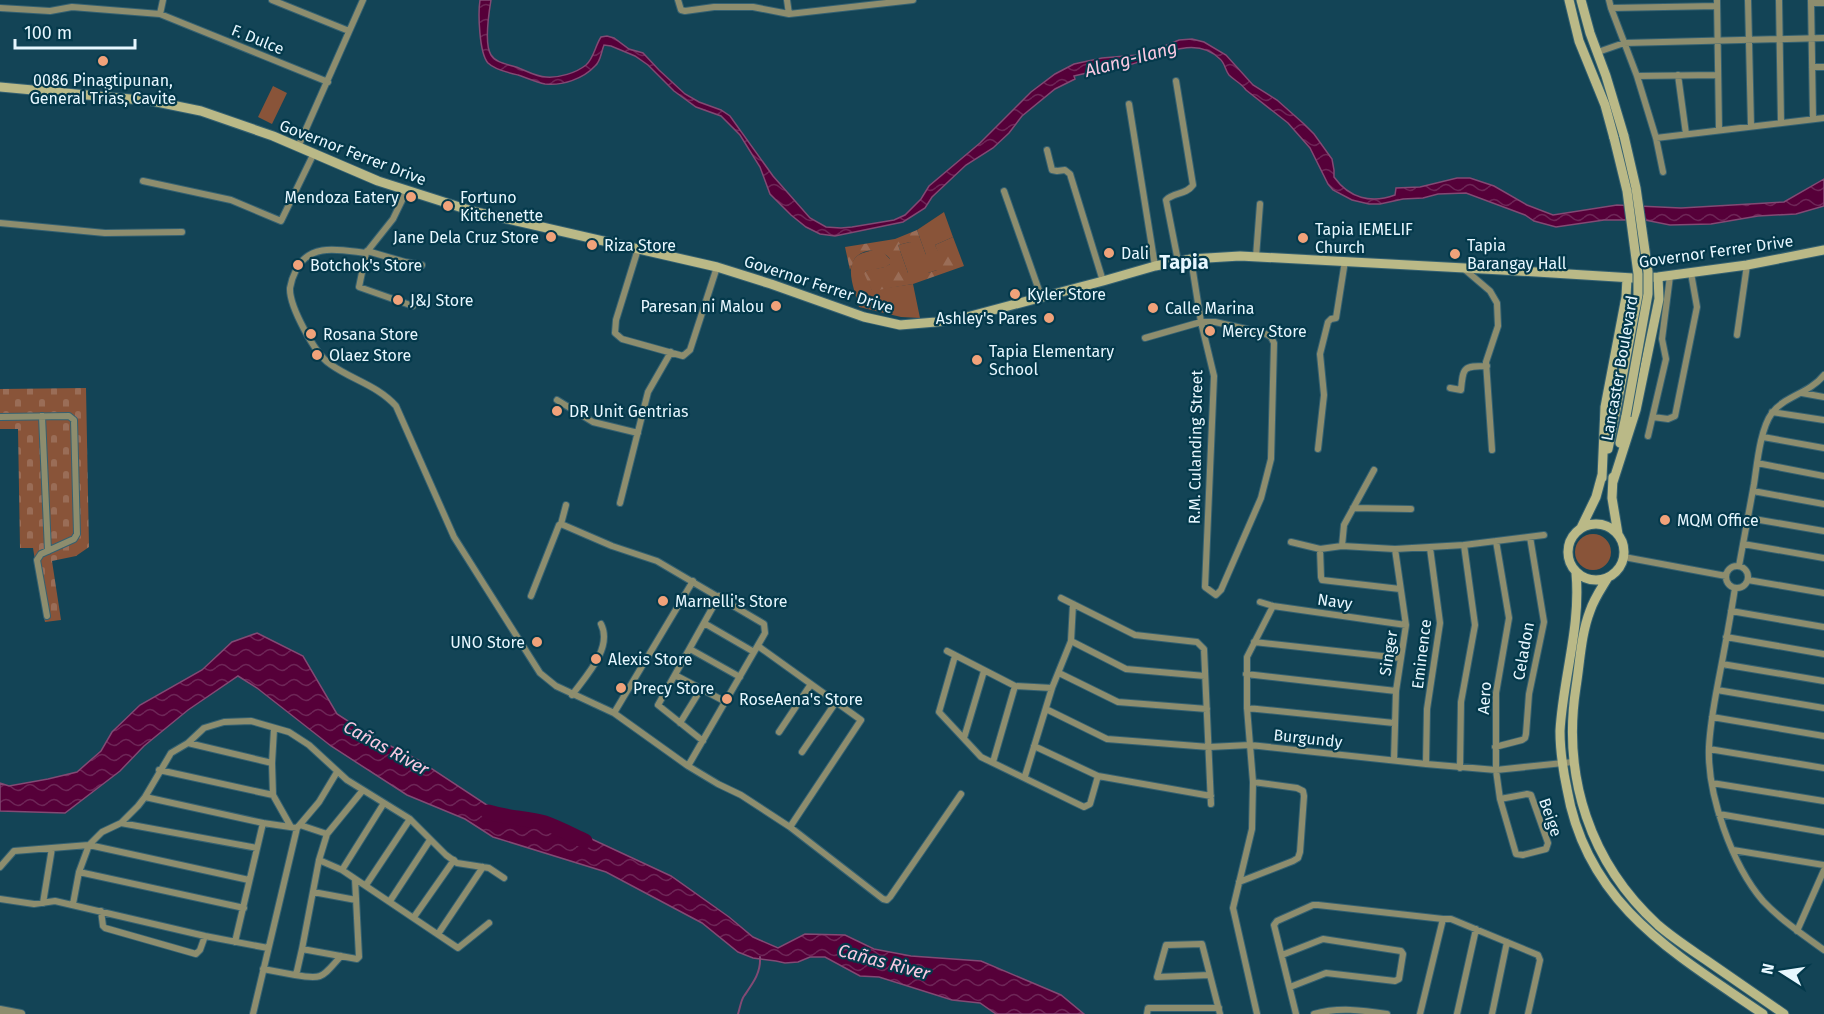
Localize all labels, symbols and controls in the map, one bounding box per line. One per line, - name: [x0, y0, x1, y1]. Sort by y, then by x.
- scale bar: [15, 12, 135, 50]
- street label: F. Dulce: [229, 20, 287, 59]
- text: 100 m: [24, 22, 72, 44]
- water label: Alang-Ilang: [1081, 36, 1180, 82]
- marker: 0086 Pinagtipunan, General Trias, Cavite: [96, 54, 110, 68]
- place label: 0086 Pinagtipunan, General Trias, Cavite: [30, 71, 176, 108]
- street label: Governor Ferrer Drive: [277, 116, 429, 189]
- place label: Mendoza Eatery: [285, 188, 399, 207]
- place label: Fortuno Kitchenette: [460, 188, 543, 225]
- marker: Mendoza Eatery: [404, 190, 418, 204]
- marker: Fortuno Kitchenette: [441, 199, 455, 213]
- place label: Tapia IEMELIF Church: [1315, 220, 1413, 257]
- place label: Jane Dela Cruz Store: [393, 228, 539, 247]
- marker: Jane Dela Cruz Store: [544, 230, 558, 244]
- marker: Tapia IEMELIF Church: [1296, 231, 1310, 245]
- street label: Governor Ferrer Drive: [1638, 231, 1795, 272]
- place label: Riza Store: [604, 236, 676, 255]
- place label: Tapia Barangay Hall: [1467, 236, 1567, 273]
- marker: Riza Store: [585, 238, 599, 252]
- place label: Dali: [1121, 244, 1149, 263]
- marker: Dali: [1102, 246, 1116, 260]
- marker: Tapia Barangay Hall: [1448, 247, 1462, 261]
- district label: Tapia: [1159, 250, 1209, 274]
- street label: Governor Ferrer Drive: [742, 251, 896, 318]
- place label: Botchok's Store: [310, 256, 422, 275]
- marker: Botchok's Store: [291, 258, 305, 272]
- place label: Kyler Store: [1027, 285, 1106, 304]
- marker: Kyler Store: [1008, 287, 1022, 301]
- place label: J&J Store: [410, 291, 474, 310]
- marker: J&J Store: [391, 293, 405, 307]
- street label: Lancaster Boulevard: [1597, 294, 1642, 442]
- place label: Paresan ni Malou: [640, 297, 764, 316]
- marker: Paresan ni Malou: [769, 299, 783, 313]
- place label: Calle Marina: [1165, 299, 1255, 318]
- marker: Calle Marina: [1146, 301, 1160, 315]
- place label: Ashley's Pares: [936, 309, 1037, 328]
- marker: Ashley's Pares: [1042, 311, 1056, 325]
- place label: Mercy Store: [1222, 322, 1307, 341]
- marker: Mercy Store: [1203, 324, 1217, 338]
- place label: Rosana Store: [323, 325, 418, 344]
- marker: Rosana Store: [304, 327, 318, 341]
- place label: Tapia Elementary School: [989, 342, 1114, 379]
- place label: Olaez Store: [329, 346, 411, 365]
- marker: Olaez Store: [310, 348, 324, 362]
- marker: Tapia Elementary School: [970, 353, 984, 367]
- street label: R.M. Culanding Street: [1185, 370, 1206, 524]
- place label: DR Unit Gentrias: [569, 402, 688, 421]
- marker: DR Unit Gentrias: [550, 404, 564, 418]
- place label: MQM Office: [1677, 511, 1759, 530]
- marker: MQM Office: [1658, 513, 1672, 527]
- street label: Navy: [1316, 590, 1354, 613]
- place label: Marnelli's Store: [675, 592, 787, 611]
- marker: Marnelli's Store: [656, 594, 670, 608]
- street label: Eminence: [1408, 618, 1435, 690]
- street label: Celadon: [1509, 620, 1538, 682]
- street label: Singer: [1376, 628, 1402, 677]
- place label: UNO Store: [450, 633, 525, 652]
- marker: UNO Store: [530, 635, 544, 649]
- place label: Alexis Store: [608, 650, 692, 669]
- marker: Alexis Store: [589, 652, 603, 666]
- place label: Precy Store: [633, 679, 714, 698]
- marker: Precy Store: [614, 681, 628, 695]
- street label: Aero: [1474, 681, 1495, 715]
- place label: RoseAena's Store: [739, 690, 863, 709]
- marker: RoseAena's Store: [720, 692, 734, 706]
- water label: Cañas River: [339, 716, 434, 781]
- street label: Burgundy: [1273, 725, 1344, 752]
- street label: Beige: [1535, 795, 1566, 839]
- water label: Cañas River: [836, 939, 933, 985]
- north arrow: [1752, 942, 1812, 1002]
- text: N: [1757, 962, 1778, 976]

